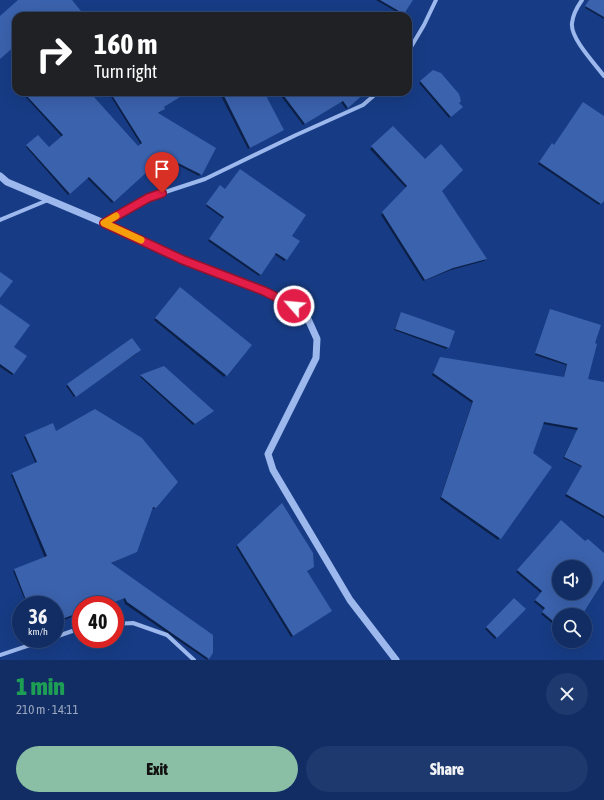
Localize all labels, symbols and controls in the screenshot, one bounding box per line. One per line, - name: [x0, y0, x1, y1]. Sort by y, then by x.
- icon: right: [28, 28, 80, 80]
- text: 160 m: [94, 28, 157, 60]
- text: Turn right: [94, 61, 157, 82]
- pin: [145, 152, 179, 193]
- icon: arrive: [151, 158, 173, 180]
- position arrow: [273, 285, 315, 327]
- map controls: [552, 560, 592, 648]
- button: sound: [552, 560, 592, 600]
- speed limit sign: 40: [72, 596, 124, 648]
- text: 36: [29, 605, 47, 628]
- button: search: [552, 608, 592, 648]
- text: km/h: [28, 626, 48, 637]
- text: 1 min: [16, 673, 65, 700]
- button: close: [546, 673, 588, 715]
- text: 210 m · 14:11: [16, 702, 79, 717]
- button: Exit: [16, 746, 298, 792]
- button: Share: [306, 746, 588, 792]

